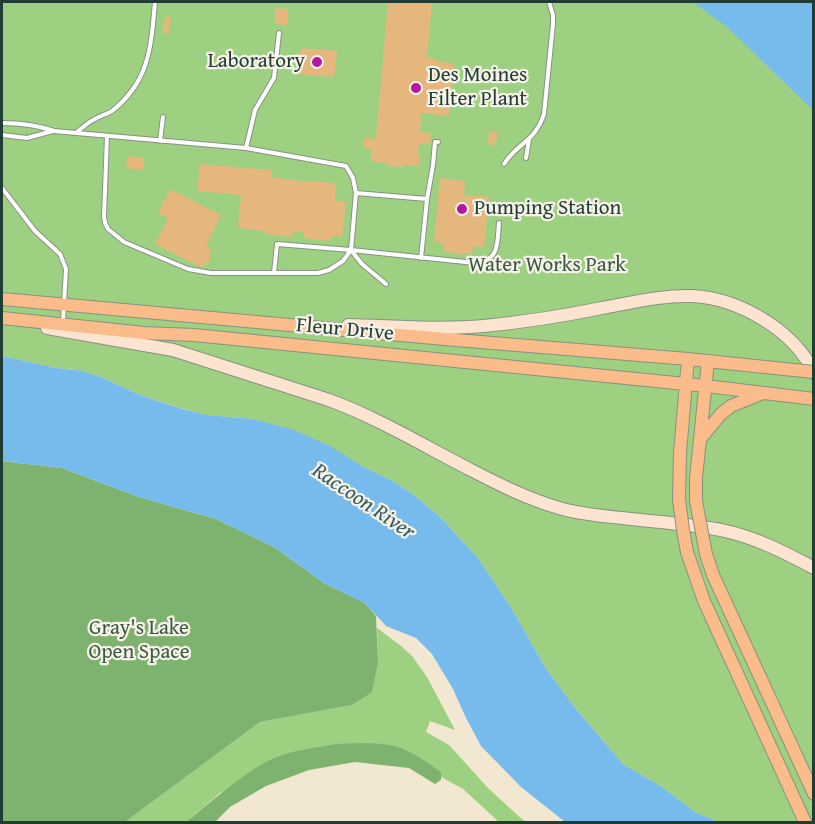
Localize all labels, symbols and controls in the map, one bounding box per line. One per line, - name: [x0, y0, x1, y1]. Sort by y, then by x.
- place label: Laboratory: [208, 49, 305, 75]
- marker: Laboratory: [310, 55, 324, 69]
- place label: Des Moines Filter Plant: [428, 63, 527, 113]
- marker: Des Moines Filter Plant: [409, 81, 423, 95]
- place label: Pumping Station: [474, 196, 621, 222]
- marker: Pumping Station: [455, 202, 469, 216]
- park label: Water Works Park: [468, 253, 626, 279]
- street label: Fleur Drive: [295, 313, 395, 347]
- water label: Raccoon River: [307, 458, 419, 546]
- park label: Gray's Lake Open Space: [88, 616, 190, 666]

